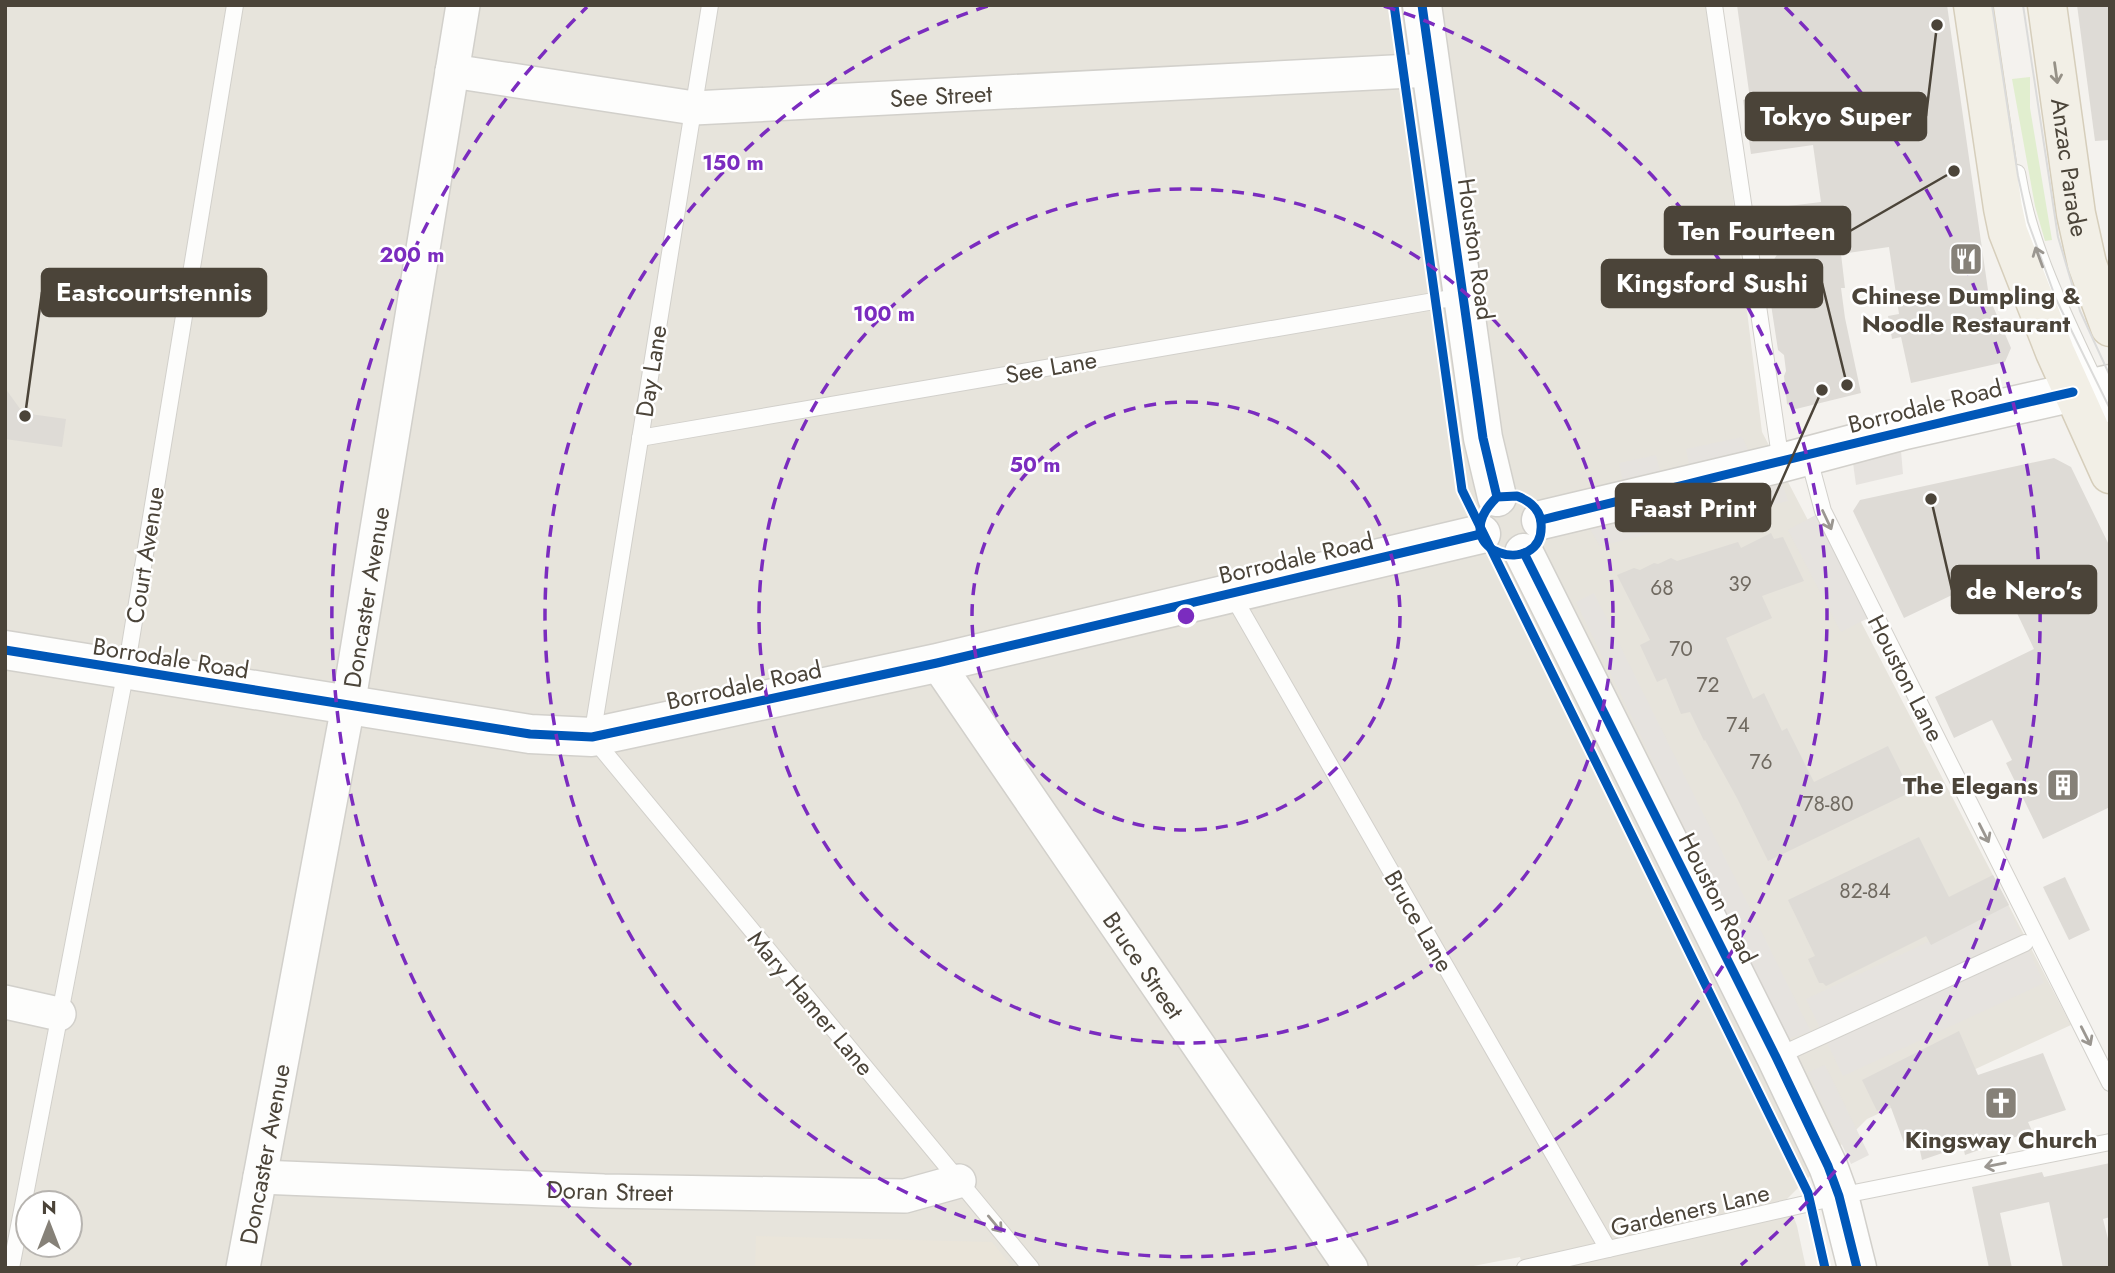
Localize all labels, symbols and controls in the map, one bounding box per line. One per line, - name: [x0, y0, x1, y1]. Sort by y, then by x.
- one-way arrow: [2050, 61, 2063, 84]
- street label: See Street: [889, 75, 993, 115]
- callout: Tokyo Super: [1746, 93, 1926, 140]
- street label: Anzac Parade: [2043, 96, 2098, 240]
- text: Tokyo Super: [1760, 97, 1912, 135]
- text: 150 m: [702, 148, 764, 178]
- street label: Houston Road: [1449, 176, 1503, 322]
- callout: Ten Fourteen: [1665, 207, 1850, 254]
- text: Ten Fourteen: [1678, 212, 1836, 250]
- text: 200 m: [379, 240, 445, 270]
- restaurant icon: Chinese Dumpling & Noodle Restaurant: [1947, 240, 1985, 278]
- one-way arrow: [2032, 246, 2045, 268]
- callout: Kingsford Sushi: [1602, 260, 1822, 307]
- text: Kingsford Sushi: [1616, 264, 1808, 302]
- callout: Eastcourtstennis: [42, 269, 266, 316]
- text: Eastcourtstennis: [56, 273, 252, 311]
- place label: Chinese Dumpling & Noodle Restaurant: [1851, 278, 2081, 341]
- text: 100 m: [853, 299, 915, 329]
- street label: Day Lane: [626, 322, 676, 420]
- street label: See Lane: [1002, 342, 1100, 392]
- street label: Borrodale Road: [1844, 370, 2006, 442]
- text: 50 m: [1010, 450, 1060, 480]
- street label: Court Avenue: [117, 484, 173, 626]
- callout: Faast Print: [1616, 484, 1770, 531]
- text: Faast Print: [1630, 489, 1757, 527]
- street label: Doncaster Avenue: [334, 504, 398, 690]
- one-way arrow: [1821, 509, 1835, 530]
- street label: Borrodale Road: [1215, 523, 1377, 593]
- callout: de Nero's: [1952, 566, 2096, 613]
- house number: 39: [1728, 569, 1752, 599]
- text: de Nero's: [1966, 571, 2082, 609]
- house number: 68: [1650, 573, 1674, 603]
- centre of rings: [1174, 604, 1198, 628]
- street label: Houston Lane: [1859, 608, 1953, 748]
- street label: Borrodale Road: [90, 628, 252, 688]
- house number: 70: [1669, 634, 1693, 664]
- street label: Borrodale Road: [663, 651, 825, 719]
- house number: 72: [1697, 670, 1719, 700]
- house number: 74: [1726, 710, 1750, 740]
- house number: 76: [1749, 747, 1773, 777]
- building icon: The Elegans: [2044, 766, 2082, 804]
- place label: The Elegans: [1903, 768, 2038, 803]
- house number: 78-80: [1803, 789, 1853, 819]
- one-way arrow: [1977, 822, 1991, 843]
- street label: Houston Road: [1670, 826, 1766, 970]
- street label: Bruce Lane: [1376, 864, 1462, 978]
- house number: 82-84: [1839, 876, 1891, 906]
- street label: Bruce Street: [1095, 905, 1193, 1026]
- street label: Mary Hamer Lane: [740, 923, 882, 1083]
- one-way arrow: [2080, 1026, 2094, 1046]
- street label: Doncaster Avenue: [230, 1061, 298, 1247]
- church icon: Kingsway Church: [1982, 1084, 2020, 1122]
- place label: Kingsway Church: [1905, 1122, 2097, 1157]
- one-way arrow: [1984, 1159, 2007, 1173]
- street label: Doran Street: [546, 1171, 673, 1210]
- street label: Gardeners Lane: [1607, 1175, 1773, 1245]
- north arrow: [14, 1189, 84, 1259]
- text: N: [41, 1194, 57, 1221]
- one-way arrow: [987, 1215, 1003, 1233]

